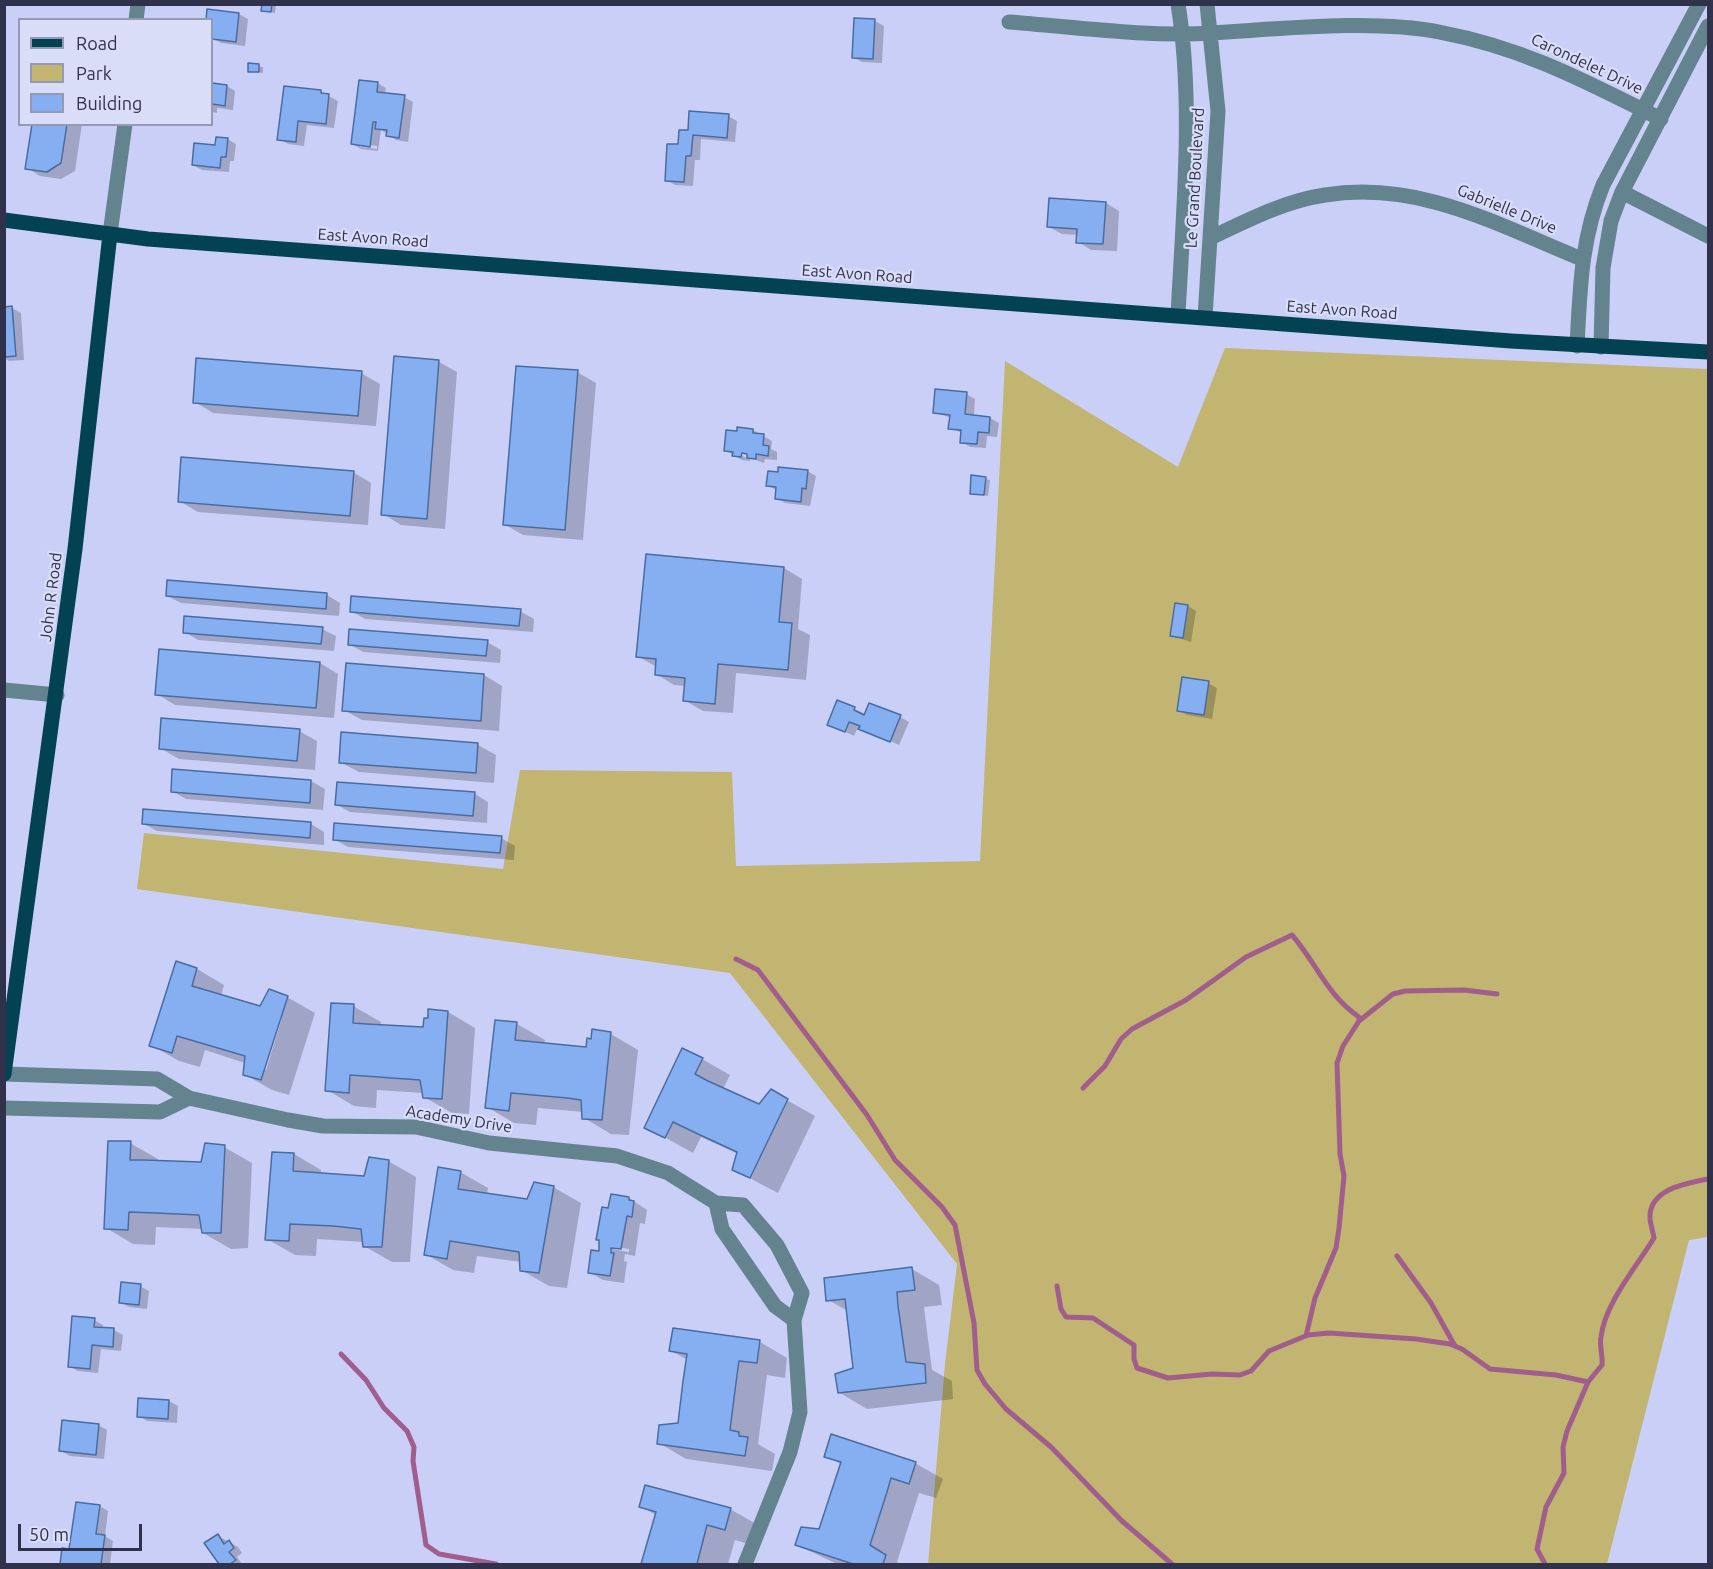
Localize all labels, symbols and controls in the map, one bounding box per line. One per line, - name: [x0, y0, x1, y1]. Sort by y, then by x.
- legend: [18, 18, 213, 126]
- street label: Carondelet Drive: [1528, 30, 1646, 98]
- text: Road: [76, 33, 118, 53]
- text: Park: [76, 63, 112, 83]
- text: Building: [76, 93, 142, 113]
- street label: Le Grand Boulevard: [1182, 107, 1208, 249]
- street label: Gabrielle Drive: [1454, 180, 1560, 238]
- street label: East Avon Road: [317, 225, 429, 251]
- street label: East Avon Road: [801, 261, 913, 287]
- street label: East Avon Road: [1286, 297, 1398, 323]
- street label: John R Road: [36, 551, 66, 643]
- street label: Academy Drive: [405, 1101, 513, 1137]
- scale bar: [21, 1512, 146, 1550]
- text: 50 m: [29, 1524, 69, 1544]

